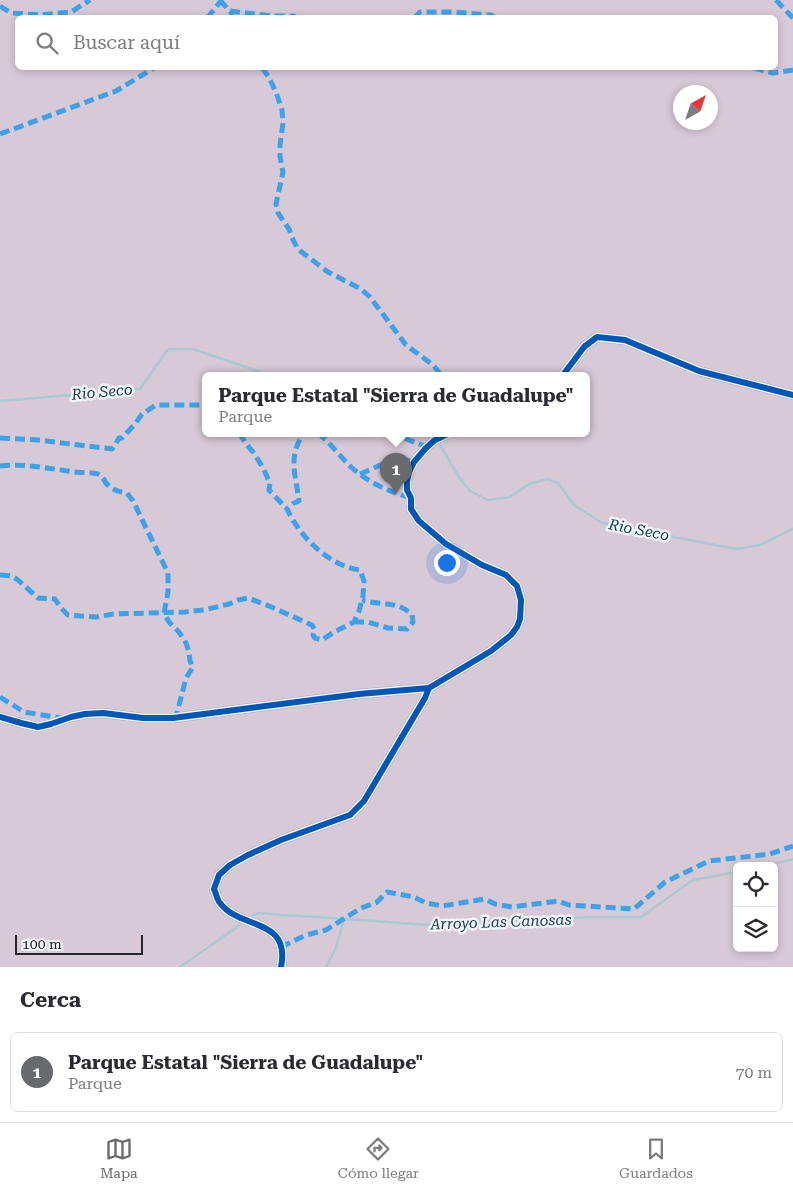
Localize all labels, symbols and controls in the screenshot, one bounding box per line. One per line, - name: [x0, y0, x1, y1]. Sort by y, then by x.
- search box: [15, 15, 778, 70]
- icon: search: [33, 29, 61, 57]
- text: Buscar aquí: [73, 31, 180, 54]
- north arrow: [673, 85, 718, 130]
- popup: [202, 372, 590, 437]
- water label: Rio Seco: [70, 380, 133, 404]
- text: Parque Estatal "Sierra de Guadalupe": [218, 384, 574, 407]
- text: Parque: [218, 407, 272, 426]
- pin: 1: [380, 453, 412, 494]
- water label: Rio Seco: [606, 515, 671, 545]
- your location: [434, 550, 460, 576]
- map controls: [733, 862, 778, 952]
- button: locate: [733, 862, 778, 907]
- button: layers: [733, 907, 778, 952]
- water label: Arroyo Las Canosas: [429, 911, 572, 933]
- scale bar: [15, 932, 142, 955]
- text: 100 m: [22, 936, 62, 952]
- text: Cerca: [20, 988, 81, 1012]
- text: Parque Estatal "Sierra de Guadalupe": [68, 1051, 423, 1074]
- text: 1: [33, 1063, 41, 1082]
- text: 70 m: [735, 1063, 772, 1082]
- text: Parque: [68, 1074, 122, 1093]
- tab: Mapa: [100, 1135, 138, 1181]
- tab: Cómo llegar: [338, 1135, 419, 1181]
- tab: Guardados: [619, 1135, 693, 1181]

